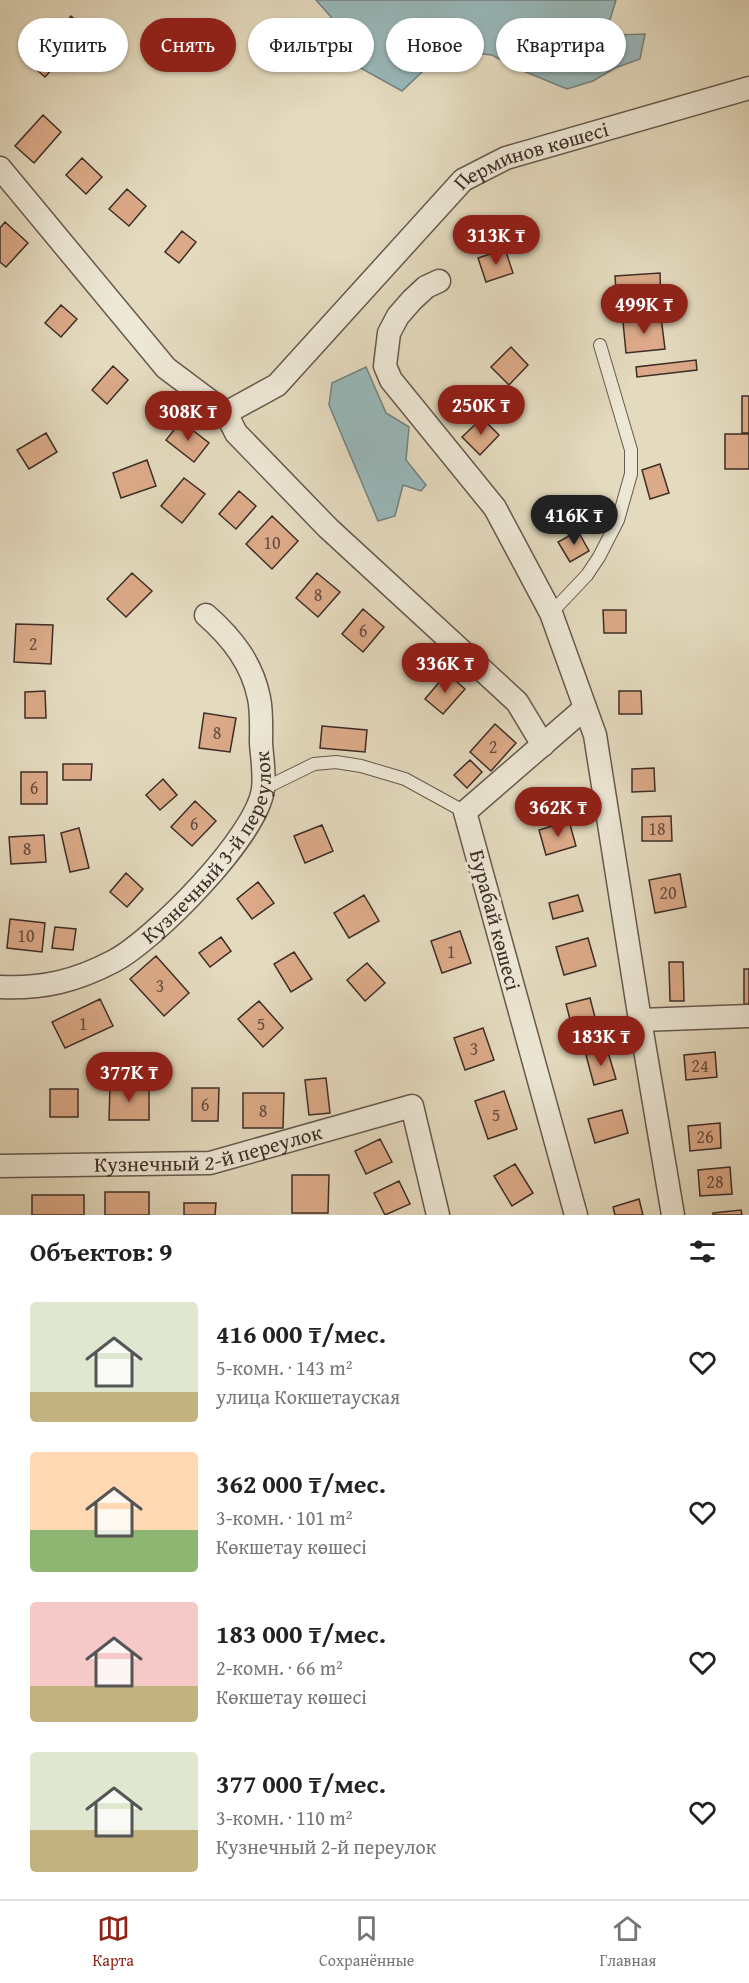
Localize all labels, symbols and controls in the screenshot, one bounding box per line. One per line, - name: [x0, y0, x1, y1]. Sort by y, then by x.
- chip: Купить: [18, 18, 128, 72]
- chip: Снять: [140, 18, 236, 72]
- chip: Фильтры: [248, 18, 374, 72]
- chip: Новое: [386, 18, 484, 72]
- chip: Квартира: [496, 18, 626, 72]
- street label: Перминов көшесі: [446, 113, 612, 196]
- pin: 313K ₸: [447, 215, 545, 266]
- text: 313K ₸: [467, 220, 525, 249]
- pin: 499K ₸: [595, 284, 693, 335]
- text: 499K ₸: [615, 289, 673, 318]
- pin: 250K ₸: [432, 385, 530, 436]
- text: 250K ₸: [452, 390, 510, 419]
- pin: 308K ₸: [139, 391, 237, 442]
- text: 308K ₸: [159, 396, 217, 425]
- pin: 416K ₸: [525, 495, 623, 546]
- text: 416K ₸: [545, 500, 603, 529]
- house number: 10: [263, 529, 281, 556]
- house number: 8: [314, 581, 322, 608]
- house number: 6: [359, 617, 367, 644]
- house number: 2: [29, 630, 37, 657]
- pin: 336K ₸: [396, 643, 494, 694]
- text: 336K ₸: [416, 648, 474, 677]
- house number: 8: [213, 719, 221, 746]
- house number: 2: [489, 733, 497, 760]
- street label: Кузнечный 3-й переулок: [134, 750, 279, 951]
- house number: 6: [30, 774, 38, 801]
- pin: 362K ₸: [509, 787, 607, 838]
- text: 362K ₸: [529, 792, 587, 821]
- house number: 6: [190, 810, 198, 837]
- house number: 18: [648, 815, 666, 842]
- house number: 8: [23, 835, 31, 862]
- street label: Бурабай көшесі: [462, 846, 529, 994]
- house number: 20: [659, 879, 677, 906]
- house number: 10: [17, 922, 35, 949]
- house number: 1: [447, 938, 455, 965]
- house number: 3: [156, 972, 164, 999]
- house number: 1: [79, 1010, 87, 1037]
- house number: 5: [257, 1010, 265, 1037]
- pin: 183K ₸: [552, 1016, 650, 1067]
- text: 183K ₸: [572, 1021, 630, 1050]
- house number: 3: [470, 1035, 478, 1062]
- pin: 377K ₸: [80, 1052, 178, 1103]
- house number: 24: [691, 1052, 709, 1079]
- text: 377K ₸: [100, 1057, 158, 1086]
- house number: 6: [201, 1091, 209, 1118]
- house number: 8: [259, 1097, 267, 1124]
- house number: 5: [492, 1101, 500, 1128]
- street label: Кузнечный 2-й переулок: [94, 1116, 325, 1180]
- house number: 26: [696, 1123, 714, 1150]
- house number: 28: [706, 1168, 724, 1195]
- text: Объектов: 9: [30, 1232, 173, 1271]
- icon: filters: [686, 1235, 719, 1268]
- text: 416 000 ₸/мес.: [216, 1314, 386, 1353]
- icon: home: [78, 1326, 150, 1398]
- icon: heart: [686, 1346, 719, 1379]
- text: 5-комн. · 143 m²: [216, 1353, 352, 1382]
- text: улица Кокшетауская: [216, 1382, 400, 1411]
- text: 362 000 ₸/мес.: [216, 1464, 386, 1503]
- icon: home: [78, 1476, 150, 1548]
- icon: heart: [686, 1496, 719, 1529]
- text: 3-комн. · 101 m²: [216, 1503, 352, 1532]
- text: Көкшетау көшесі: [216, 1532, 367, 1561]
- text: 183 000 ₸/мес.: [216, 1614, 386, 1653]
- icon: home: [78, 1626, 150, 1698]
- icon: heart: [686, 1646, 719, 1679]
- text: 2-комн. · 66 m²: [216, 1653, 343, 1682]
- text: Көкшетау көшесі: [216, 1682, 367, 1711]
- text: 377 000 ₸/мес.: [216, 1764, 386, 1803]
- icon: home: [78, 1776, 150, 1848]
- icon: heart: [686, 1796, 719, 1829]
- text: 3-комн. · 110 m²: [216, 1803, 352, 1832]
- text: Кузнечный 2-й переулок: [216, 1832, 436, 1861]
- tab: Карта: [93, 1912, 134, 1972]
- tab: Сохранённые: [319, 1912, 414, 1972]
- tab: Главная: [599, 1912, 656, 1972]

